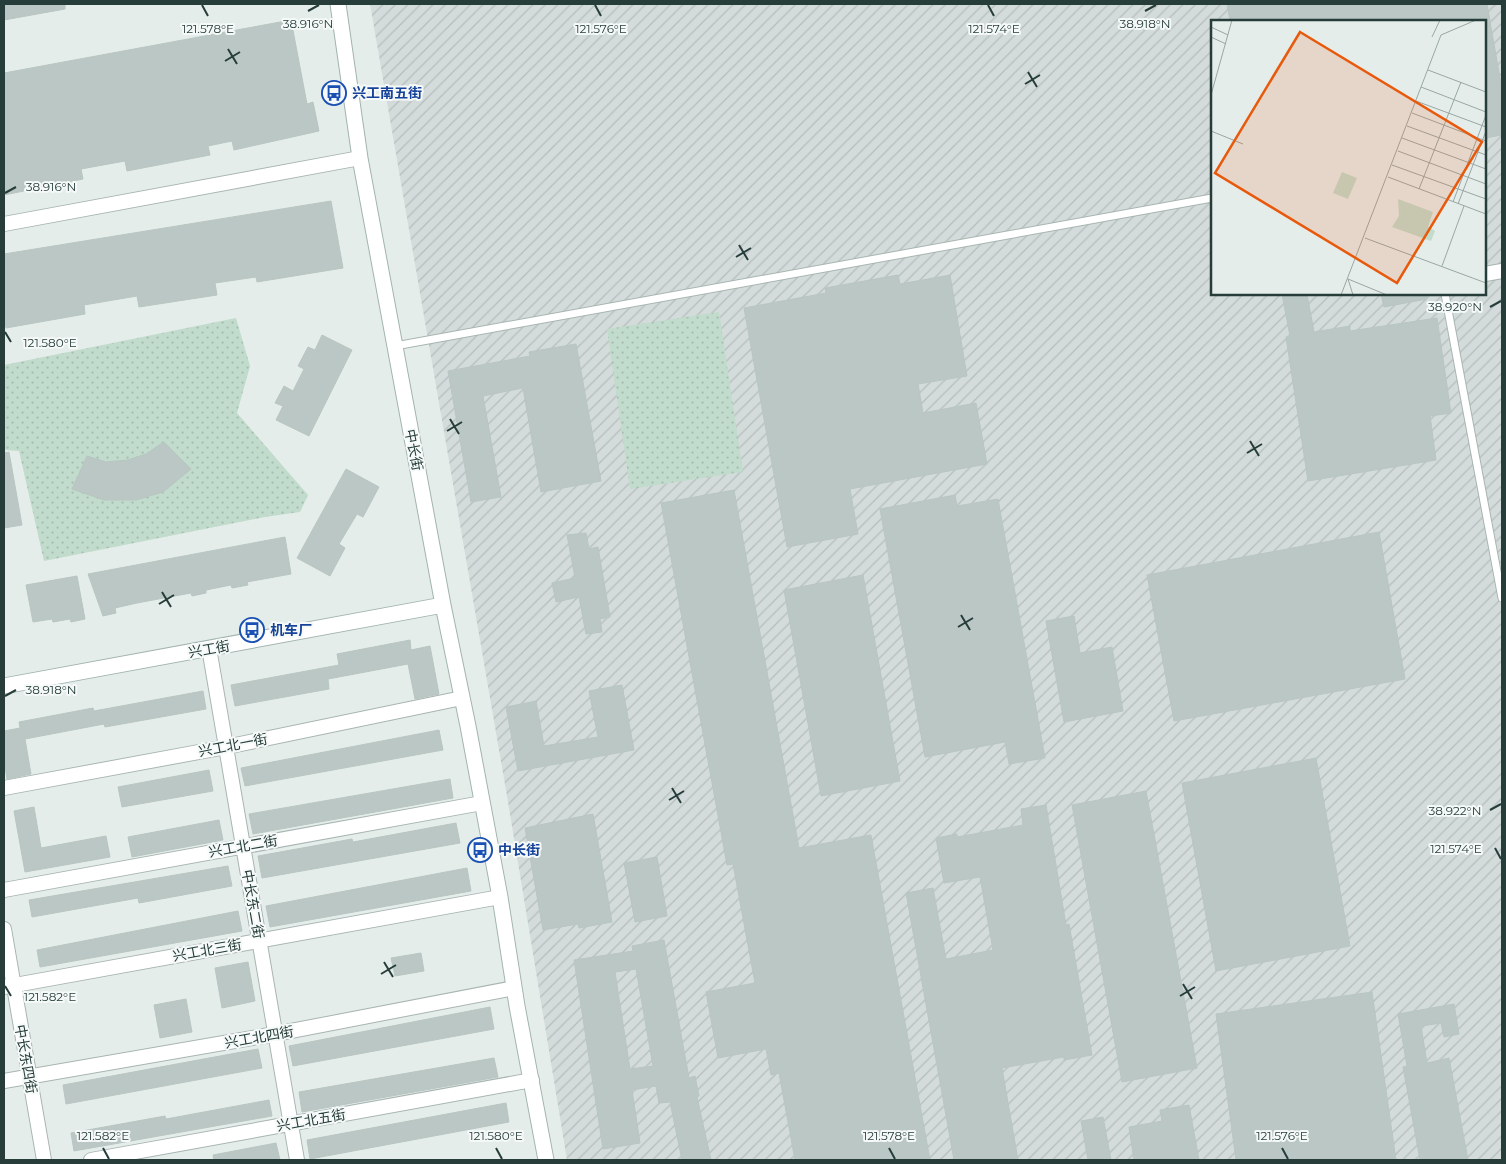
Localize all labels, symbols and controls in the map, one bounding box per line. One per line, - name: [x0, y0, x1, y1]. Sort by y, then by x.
- text: 38.916°N: [283, 16, 333, 31]
- text: 38.918°N: [1119, 16, 1171, 31]
- inset map: [1211, 20, 1486, 295]
- text: 121.578°E: [182, 21, 234, 36]
- text: 121.576°E: [575, 21, 627, 36]
- text: 121.574°E: [968, 21, 1020, 36]
- bus stop icon: 兴工南五街: [321, 80, 347, 106]
- place label: 兴工南五街: [352, 84, 422, 102]
- text: 38.916°N: [26, 179, 76, 194]
- text: 38.920°N: [1428, 299, 1482, 314]
- text: 121.580°E: [23, 335, 77, 350]
- street label: 中长街: [401, 428, 427, 472]
- bus stop icon: 机车厂: [239, 617, 265, 643]
- place label: 机车厂: [270, 621, 312, 639]
- street label: 兴工街: [187, 636, 231, 662]
- text: 38.918°N: [25, 682, 77, 697]
- street label: 兴工北一街: [197, 729, 269, 761]
- text: 38.922°N: [1429, 803, 1481, 818]
- street label: 兴工北二街: [207, 831, 279, 861]
- bus stop icon: 中长街: [467, 837, 493, 863]
- place label: 中长街: [498, 841, 540, 859]
- text: 121.574°E: [1430, 841, 1482, 856]
- street label: 中长东二街: [238, 868, 268, 940]
- street label: 兴工北三街: [171, 935, 243, 965]
- text: 121.582°E: [24, 989, 76, 1004]
- street label: 兴工北四街: [223, 1022, 295, 1052]
- street label: 中长东四街: [11, 1023, 41, 1095]
- street label: 兴工北五街: [275, 1105, 347, 1135]
- text: 121.582°E: [77, 1128, 129, 1143]
- text: 121.580°E: [469, 1128, 523, 1143]
- text: 121.578°E: [863, 1128, 915, 1143]
- text: 121.576°E: [1256, 1128, 1308, 1143]

